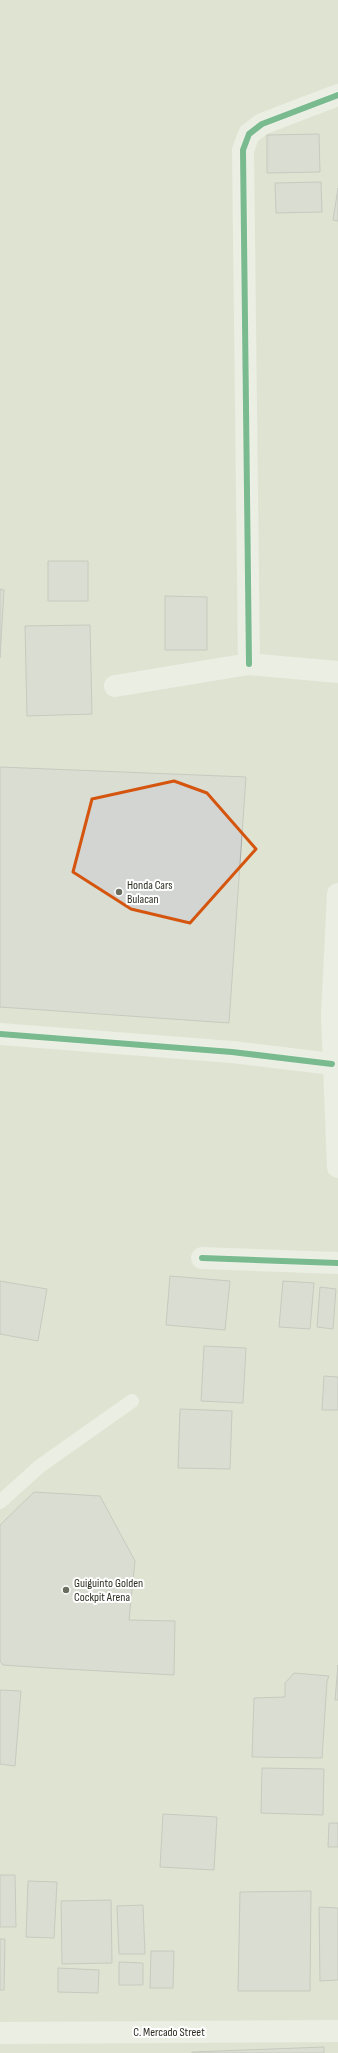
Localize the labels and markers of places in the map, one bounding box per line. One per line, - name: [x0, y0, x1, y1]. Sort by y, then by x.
- place label: Honda Cars Bulacan: [127, 878, 173, 907]
- marker: Honda Cars Bulacan: [114, 887, 124, 897]
- place label: Guiguinto Golden Cockpit Arena: [74, 1576, 143, 1605]
- marker: Guiguinto Golden Cockpit Arena: [61, 1585, 71, 1595]

